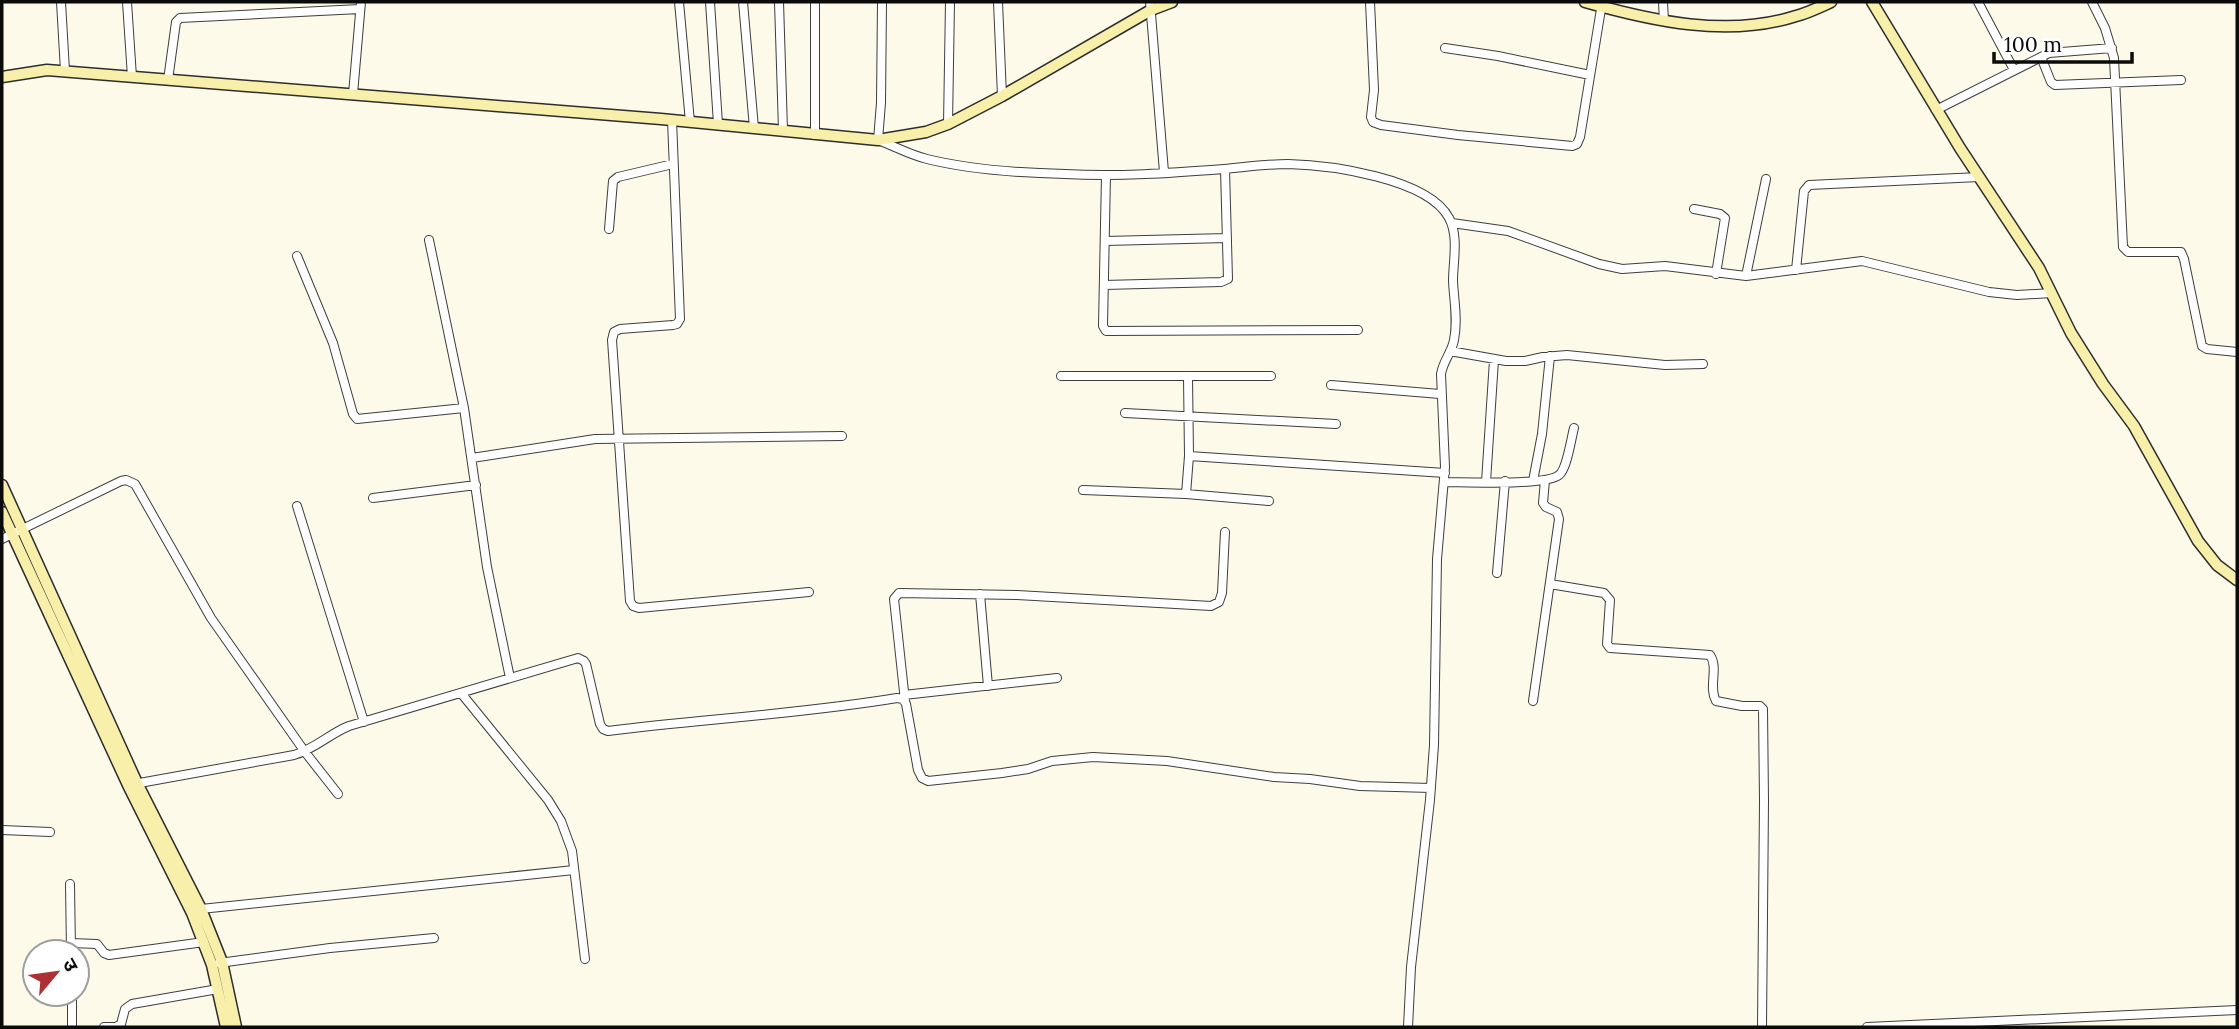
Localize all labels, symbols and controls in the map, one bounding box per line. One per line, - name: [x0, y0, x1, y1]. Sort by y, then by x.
- scale bar: [1994, 21, 2132, 65]
- text: 100 m: [2004, 31, 2062, 58]
- north arrow: [21, 938, 91, 1008]
- text: उ: [58, 954, 84, 976]

